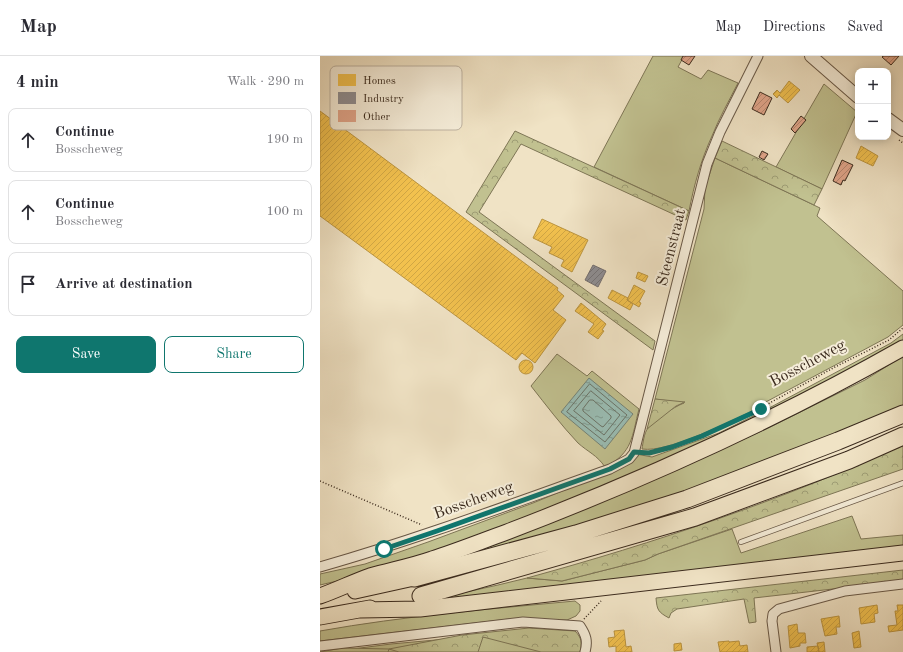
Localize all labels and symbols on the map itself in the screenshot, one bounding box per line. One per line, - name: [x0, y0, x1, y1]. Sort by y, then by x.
- legend: [330, 66, 462, 130]
- text: Homes: [363, 76, 396, 87]
- text: Industry: [363, 94, 404, 105]
- text: Other: [363, 112, 391, 123]
- street label: Steenstraat: [655, 207, 689, 288]
- street label: Bosscheweg: [767, 337, 849, 390]
- route end: [752, 400, 770, 418]
- street label: Bosscheweg: [432, 479, 516, 523]
- route start: [375, 540, 393, 558]

